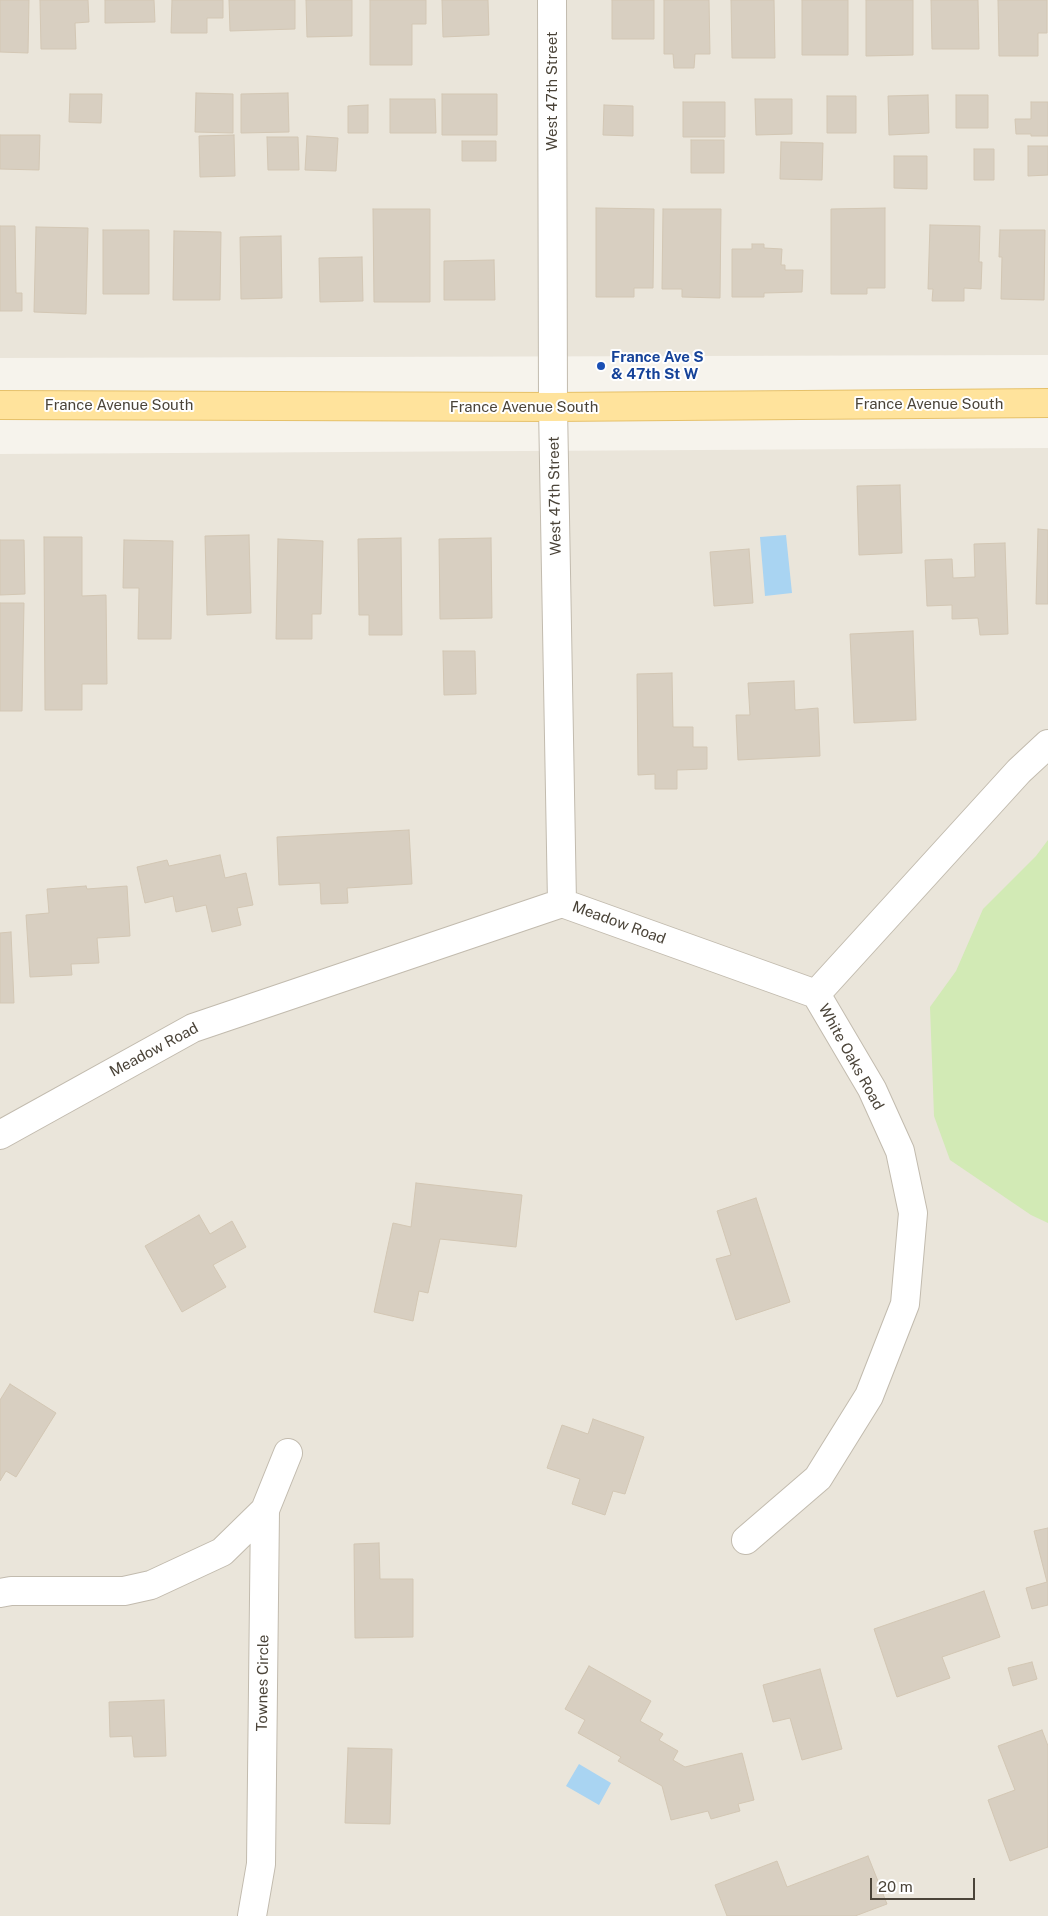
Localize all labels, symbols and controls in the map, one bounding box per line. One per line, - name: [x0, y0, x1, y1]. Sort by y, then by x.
- street label: West 47th Street: [543, 31, 561, 151]
- place label: France Ave S & 47th St W: [611, 348, 704, 383]
- marker: France Ave S & 47th St W: [595, 360, 607, 372]
- street label: France Avenue South: [855, 395, 1003, 413]
- street label: France Avenue South: [45, 396, 193, 414]
- street label: France Avenue South: [450, 398, 598, 416]
- street label: West 47th Street: [545, 436, 565, 556]
- street label: Meadow Road: [570, 898, 668, 948]
- street label: White Oaks Road: [814, 1001, 888, 1113]
- street label: Meadow Road: [106, 1019, 202, 1081]
- street label: Townes Circle: [253, 1634, 273, 1732]
- scale bar: [873, 1868, 978, 1900]
- text: 20 m: [878, 1878, 913, 1895]

